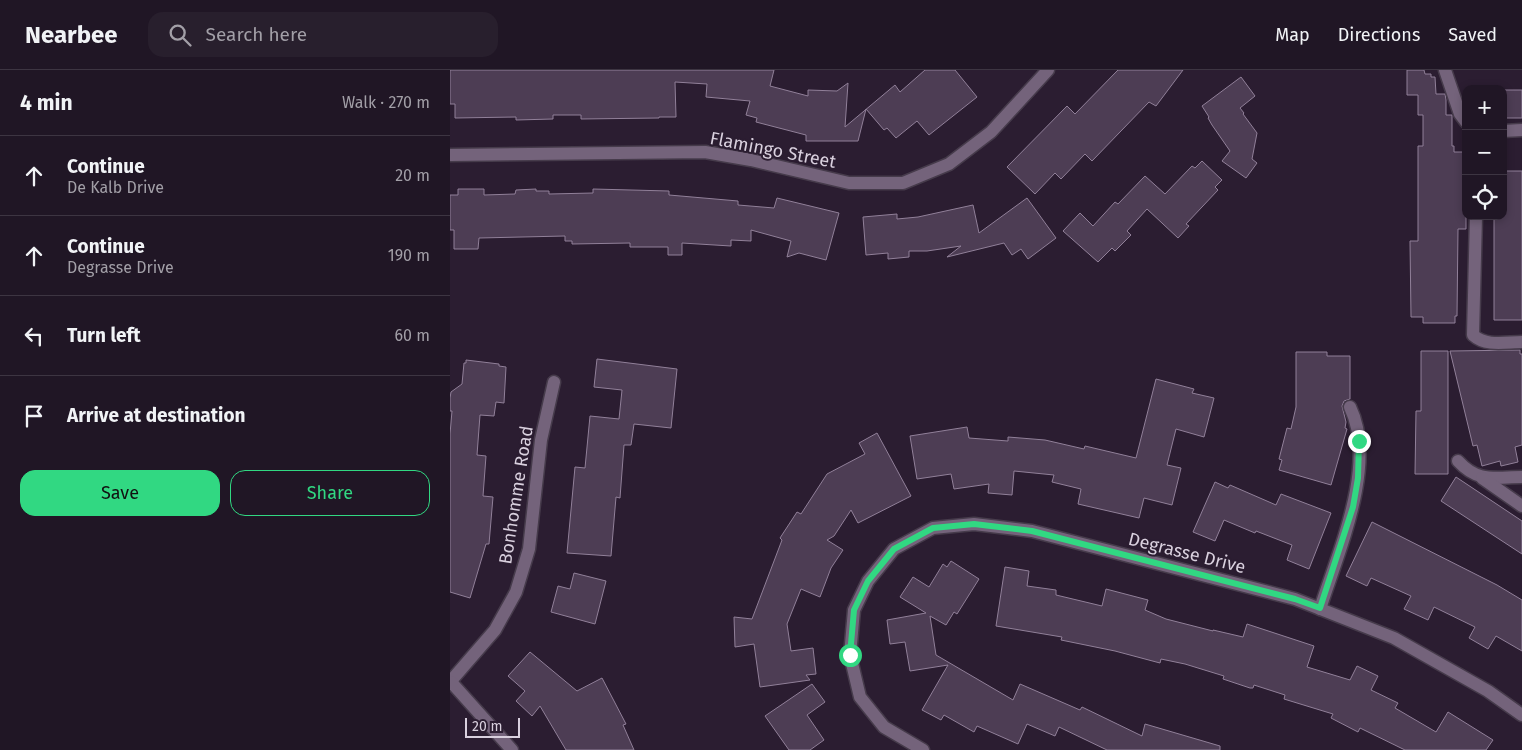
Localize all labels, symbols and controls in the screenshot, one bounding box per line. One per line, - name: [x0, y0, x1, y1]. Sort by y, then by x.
- search box: [148, 12, 498, 57]
- text: Nearbee: [25, 21, 118, 49]
- icon: search: [166, 21, 194, 49]
- text: Search here: [206, 23, 307, 46]
- text: Map: [1275, 24, 1310, 46]
- text: Directions: [1338, 24, 1420, 46]
- text: Saved: [1448, 24, 1497, 46]
- map controls: [1462, 85, 1507, 220]
- button: +: [1462, 85, 1507, 130]
- text: 4 min: [20, 90, 73, 116]
- text: Walk · 270 m: [342, 93, 430, 112]
- street label: Flamingo Street: [708, 127, 838, 173]
- button: −: [1462, 130, 1507, 175]
- text: Continue: [67, 155, 145, 178]
- icon: ahead: [20, 162, 48, 190]
- text: 20 m: [395, 166, 430, 185]
- button: locate: [1462, 175, 1507, 220]
- text: De Kalb Drive: [67, 178, 164, 197]
- text: Continue: [67, 235, 145, 258]
- icon: ahead: [20, 242, 48, 270]
- text: 190 m: [388, 246, 430, 265]
- text: Degrasse Drive: [67, 258, 174, 277]
- icon: left: [20, 322, 48, 350]
- text: Turn left: [67, 324, 141, 347]
- text: 60 m: [395, 326, 430, 345]
- icon: arrive: [20, 402, 48, 430]
- text: Arrive at destination: [67, 404, 246, 427]
- street label: Bonhomme Road: [494, 424, 538, 566]
- route end: [1348, 430, 1371, 453]
- button: Save: [20, 470, 220, 516]
- button: Share: [230, 470, 430, 516]
- street label: Degrasse Drive: [1126, 528, 1248, 578]
- route start: [839, 644, 862, 667]
- scale bar: [465, 715, 520, 738]
- text: 20 m: [472, 718, 502, 735]

